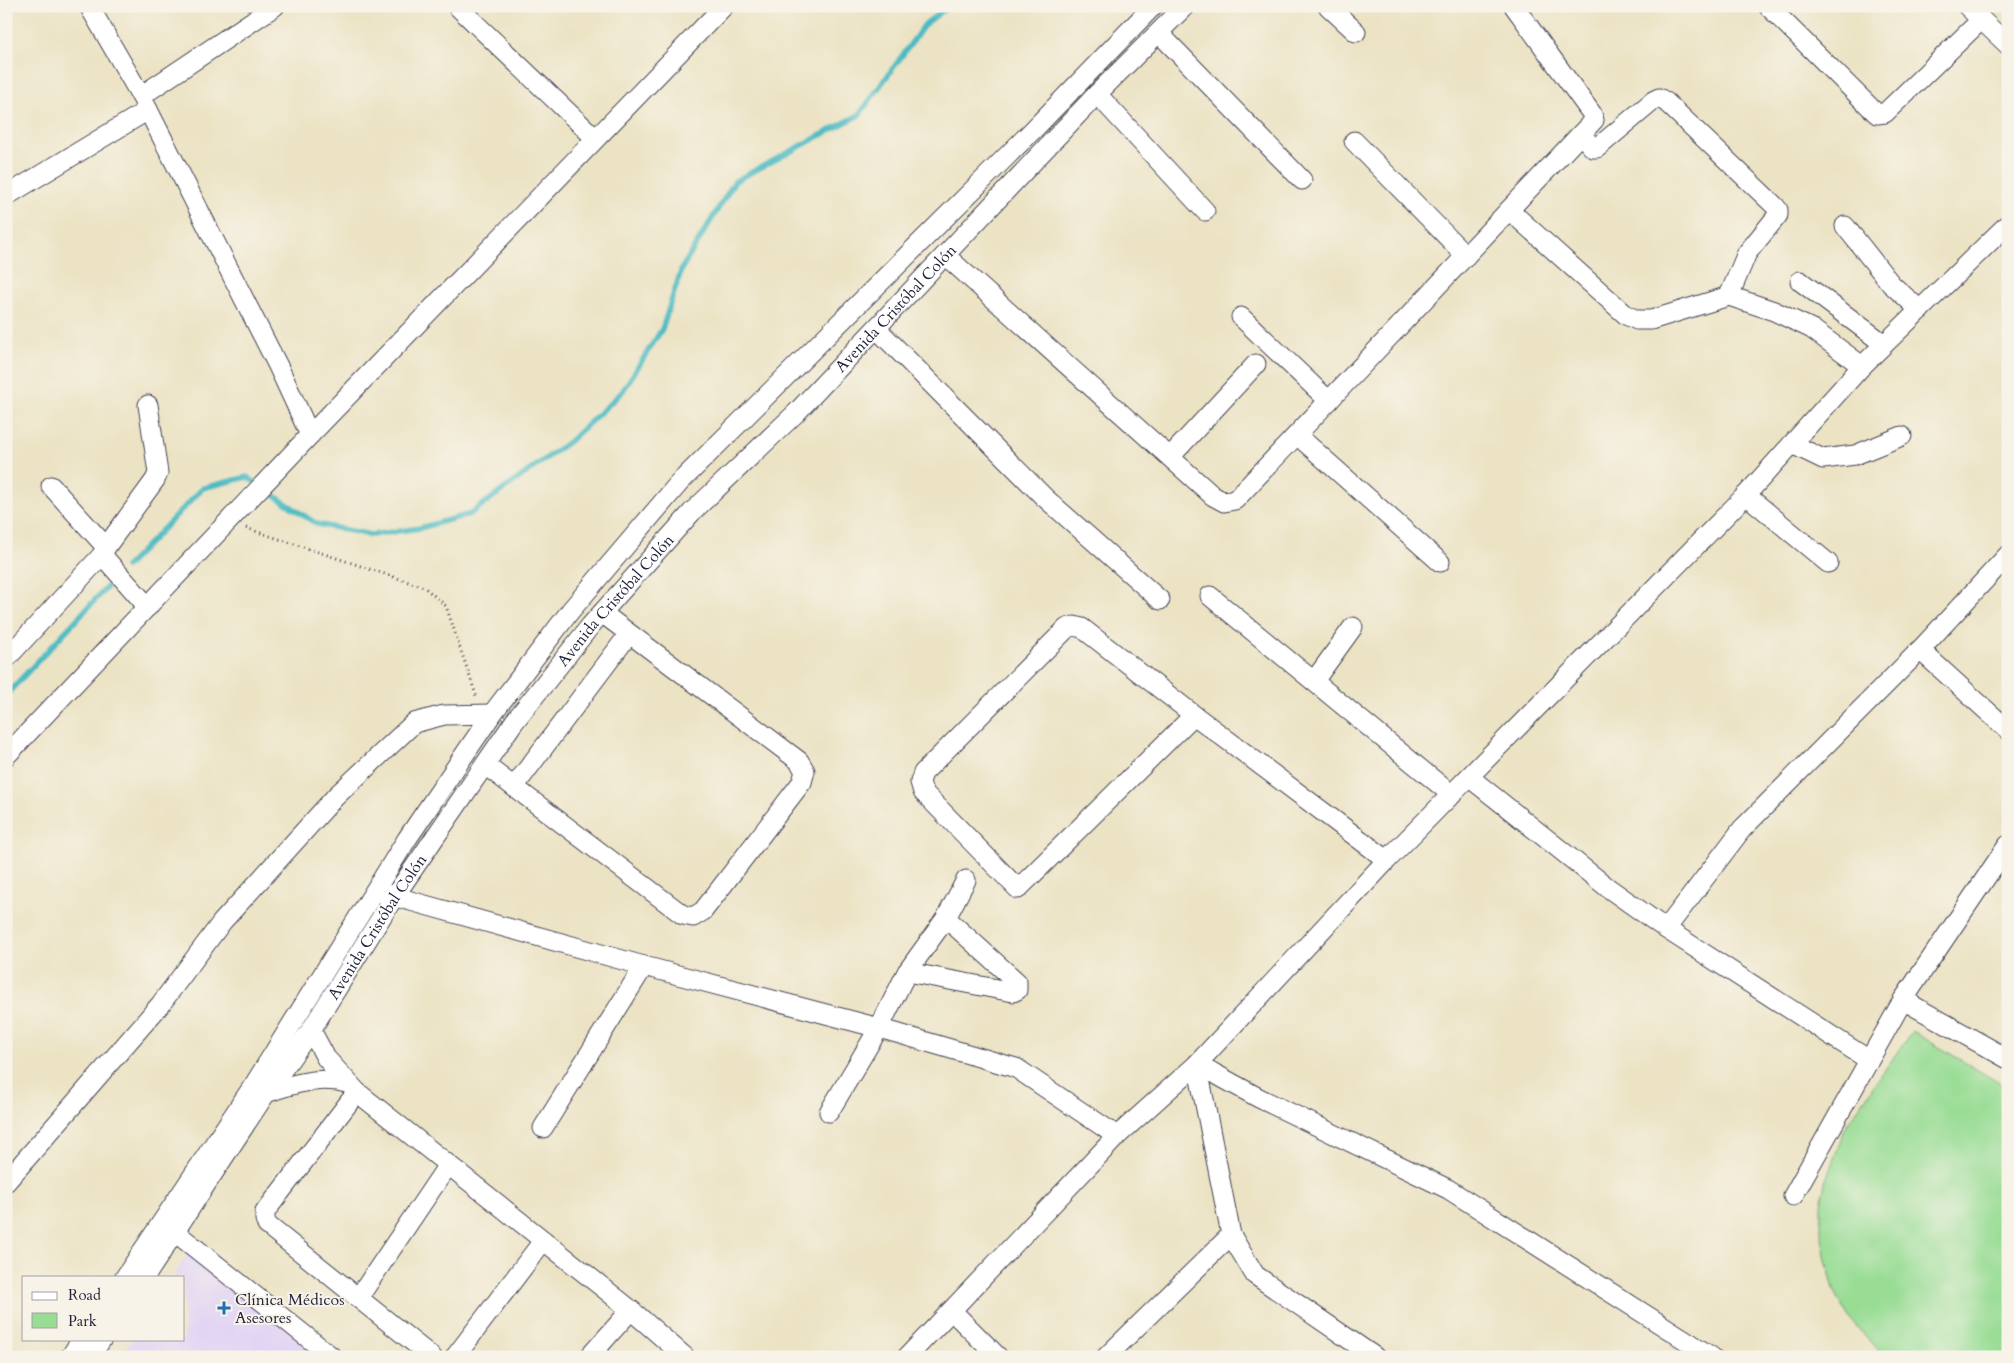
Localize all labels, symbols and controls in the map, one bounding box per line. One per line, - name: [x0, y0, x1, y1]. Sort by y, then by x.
- street label: Avenida Cristóbal Colón: [830, 240, 962, 377]
- street label: Avenida Cristóbal Colón: [552, 530, 679, 671]
- street label: Avenida Cristóbal Colón: [323, 850, 432, 1004]
- legend: [22, 1276, 185, 1340]
- text: Road: [68, 1285, 101, 1305]
- place label: Clínica Médicos Asesores: [235, 1289, 345, 1329]
- marker: Clínica Médicos Asesores: [217, 1301, 231, 1315]
- text: Park: [68, 1311, 97, 1331]

